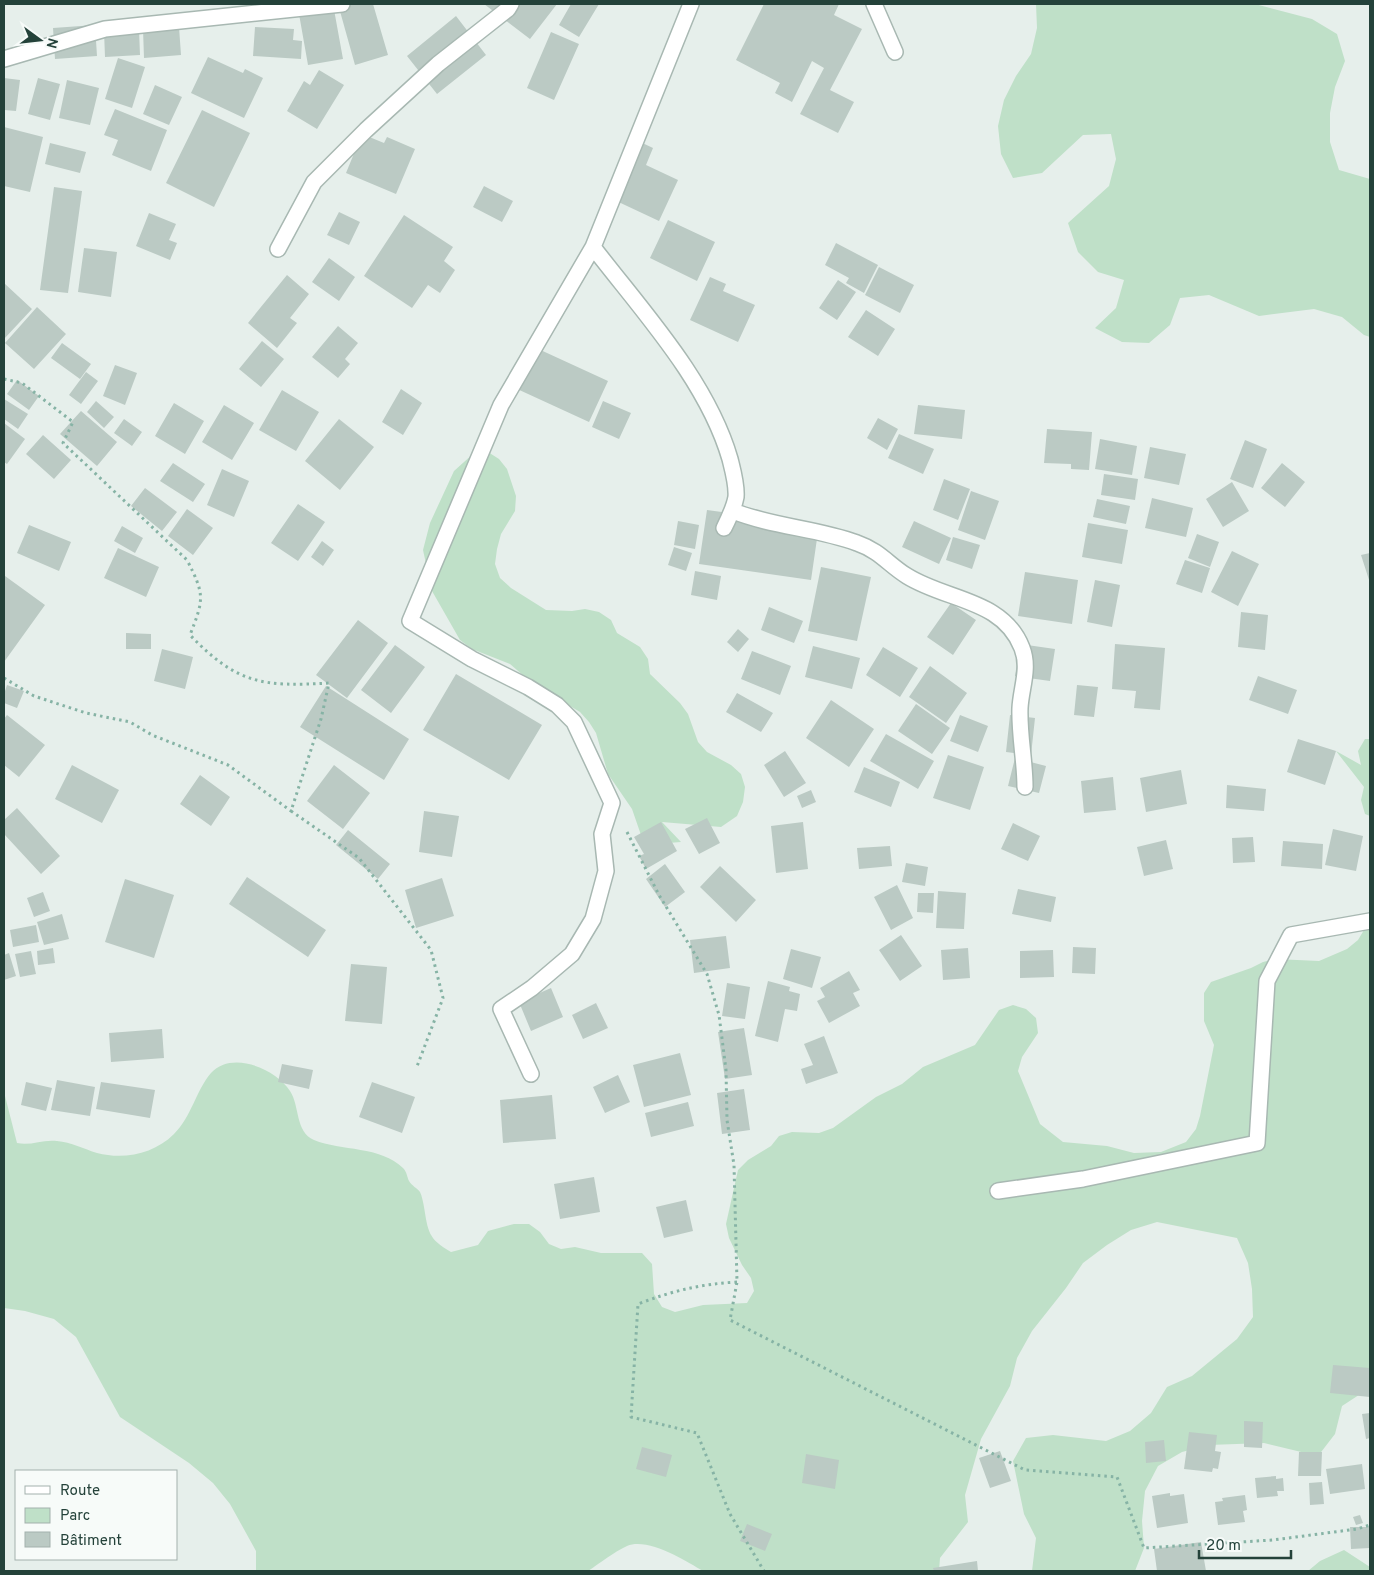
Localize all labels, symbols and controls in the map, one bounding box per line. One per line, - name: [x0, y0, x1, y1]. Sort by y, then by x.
- north arrow: [15, 15, 65, 65]
- text: N: [42, 36, 61, 50]
- legend: [15, 1470, 178, 1560]
- text: Route: [60, 1482, 100, 1501]
- text: Parc: [60, 1507, 90, 1526]
- scale bar: [1199, 1528, 1292, 1560]
- text: Bâtiment: [60, 1532, 122, 1551]
- text: 20 m: [1206, 1537, 1241, 1556]

